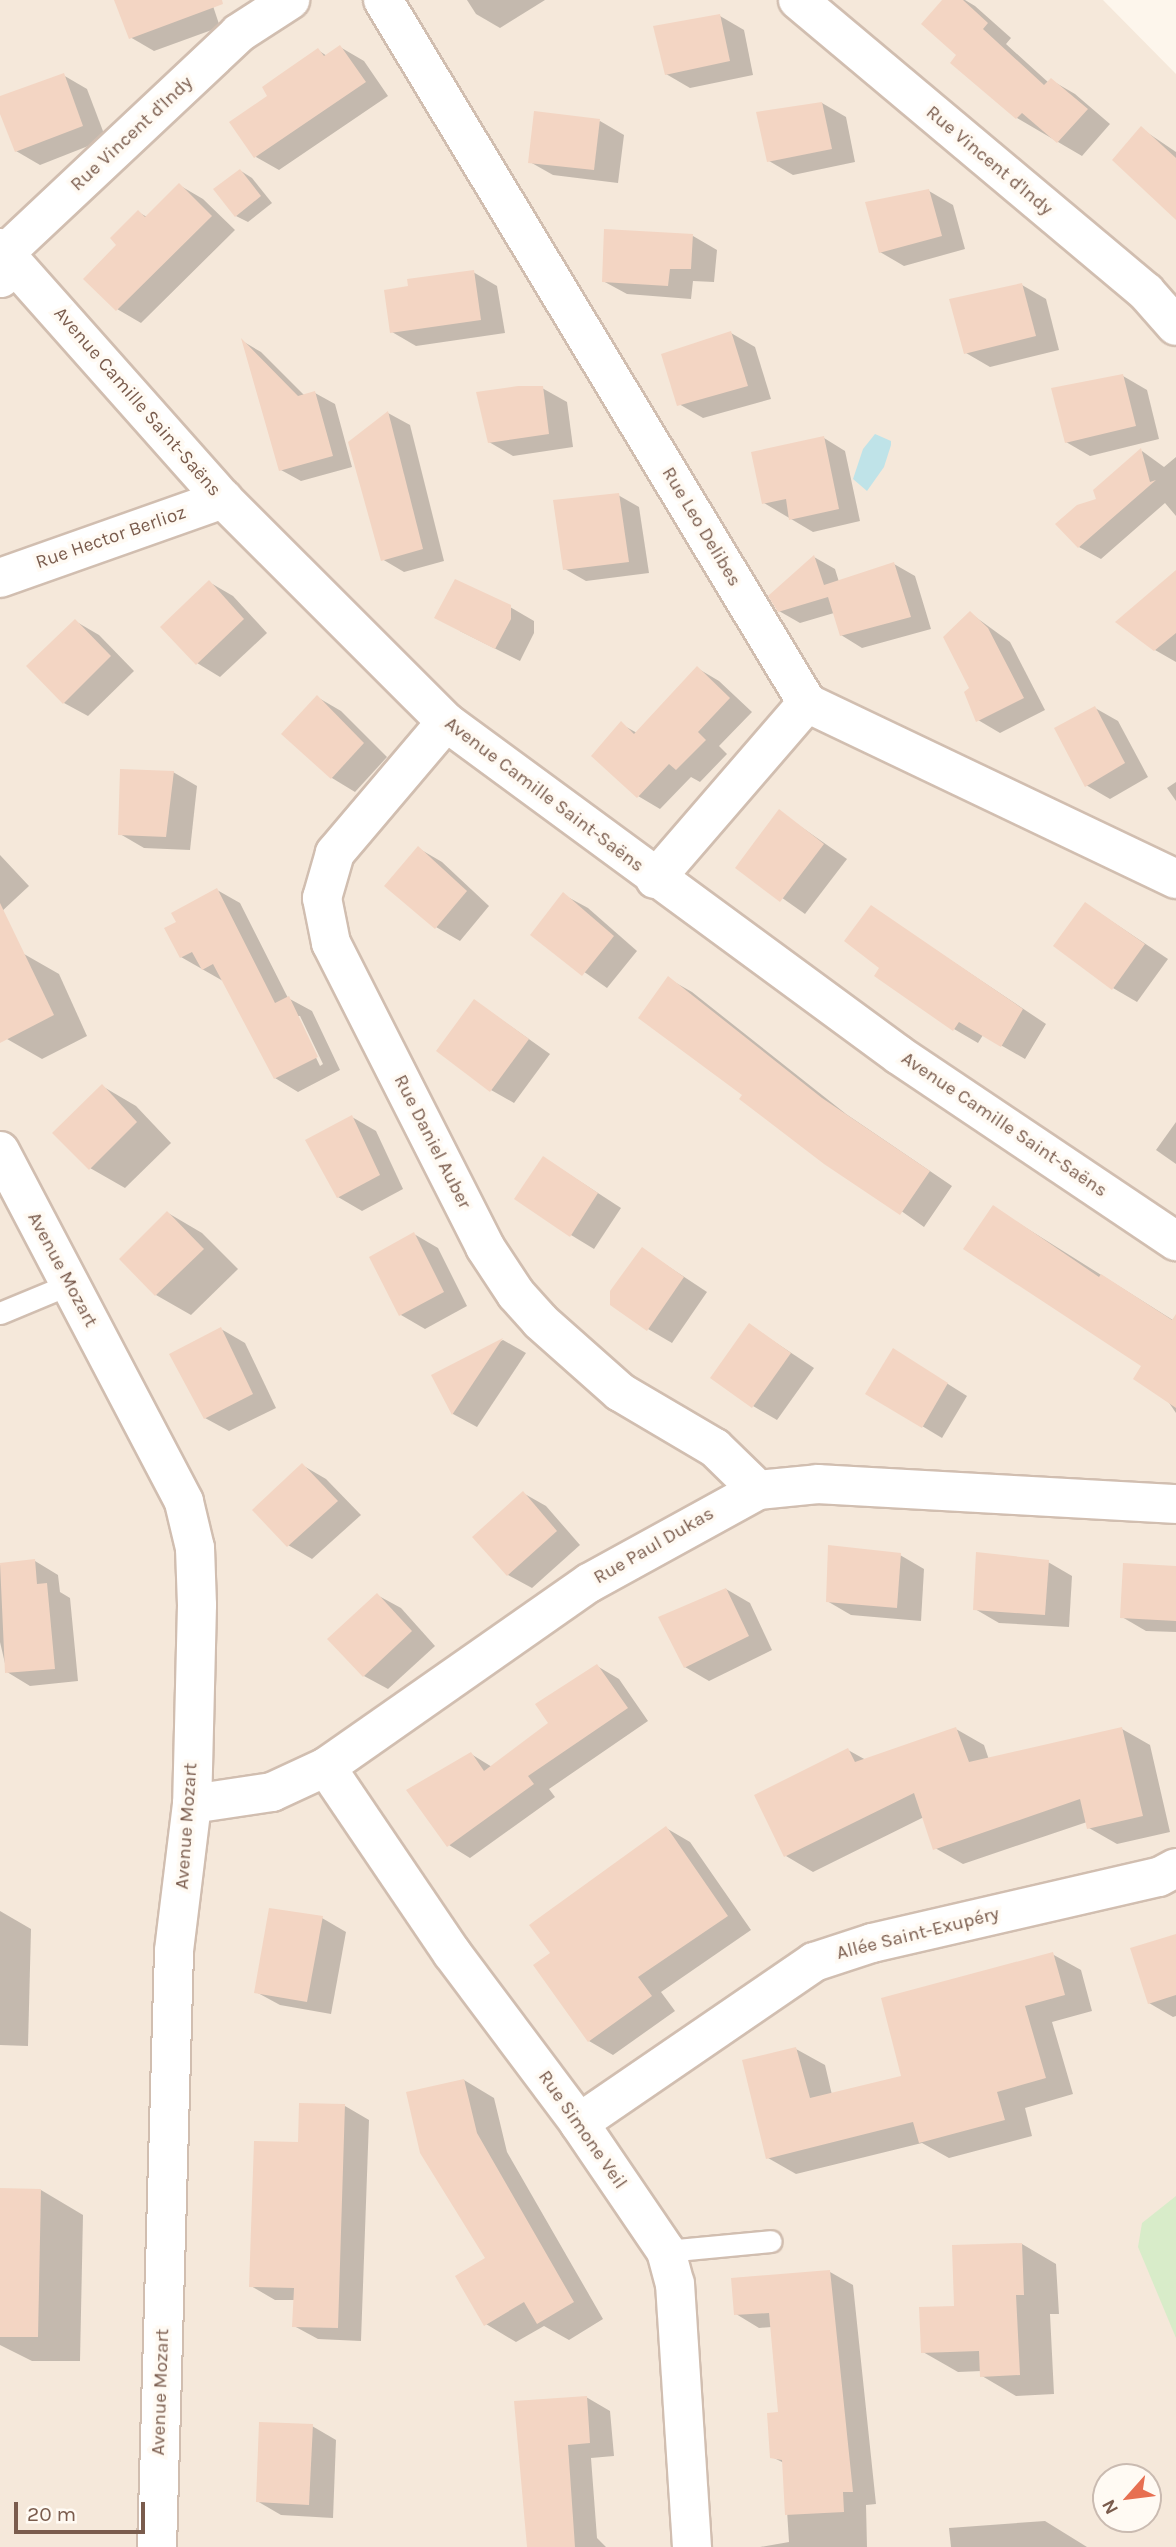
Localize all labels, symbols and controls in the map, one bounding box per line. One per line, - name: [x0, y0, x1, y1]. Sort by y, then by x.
- street label: Rue Vincent d'Indy: [66, 72, 198, 196]
- street label: Rue Vincent d'Indy: [921, 101, 1057, 221]
- street label: Avenue Camille Saint-Saëns: [49, 303, 225, 501]
- street label: Rue Leo Delibes: [656, 463, 746, 591]
- street label: Rue Hector Berlioz: [33, 502, 189, 574]
- street label: Avenue Camille Saint-Saëns: [440, 713, 648, 877]
- street label: Avenue Camille Saint-Saëns: [897, 1047, 1111, 1203]
- street label: Rue Daniel Auber: [388, 1071, 476, 1213]
- street label: Avenue Mozart: [22, 1209, 102, 1331]
- street label: Rue Paul Dukas: [590, 1502, 718, 1590]
- street label: Avenue Mozart: [171, 1762, 203, 1890]
- street label: Allée Saint-Exupéry: [834, 1903, 1002, 1965]
- street label: Rue Simone Veil: [533, 2066, 631, 2194]
- street label: Avenue Mozart: [147, 2328, 175, 2456]
- north arrow: [1092, 2463, 1162, 2533]
- scale bar: [18, 2488, 149, 2532]
- text: N: [1097, 2496, 1123, 2518]
- text: 20 m: [27, 2502, 76, 2526]

